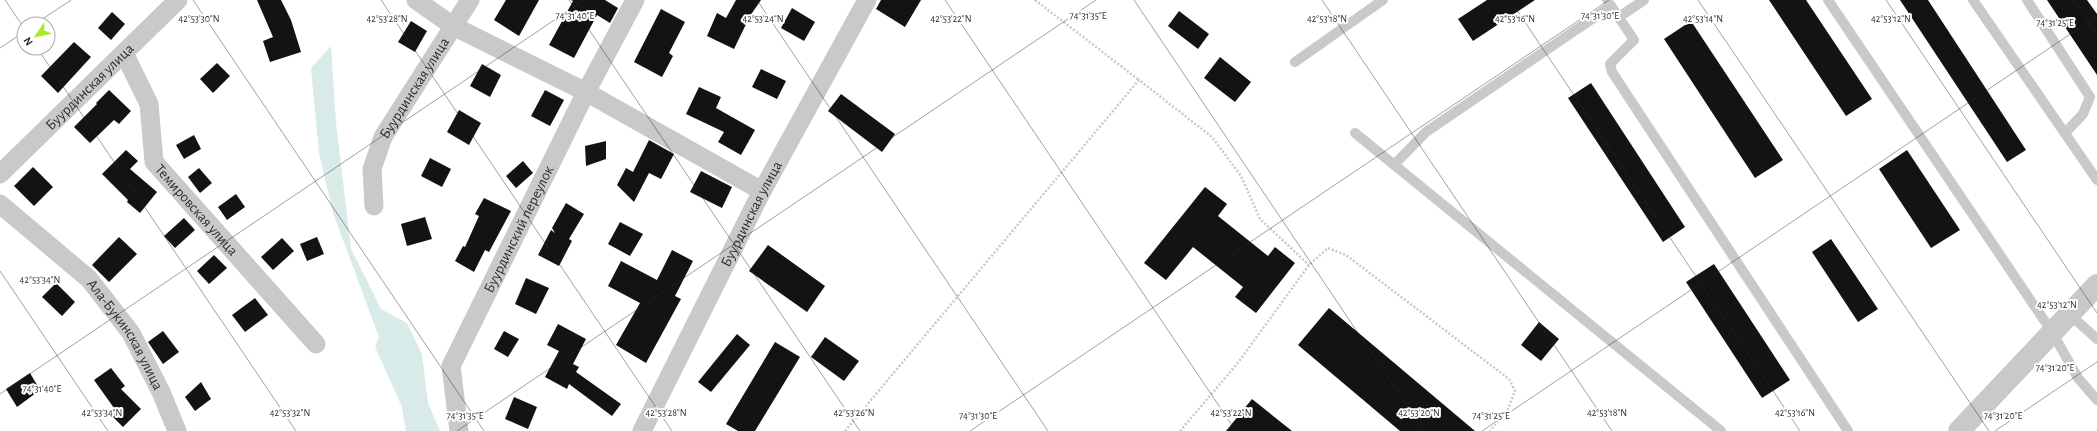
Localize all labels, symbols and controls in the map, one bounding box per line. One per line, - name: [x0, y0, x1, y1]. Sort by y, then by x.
- text: 74°31'40"E: [556, 11, 595, 21]
- text: 74°31'35"E: [1069, 11, 1107, 21]
- text: 74°31'30"E: [1581, 11, 1619, 21]
- text: 42°53'30"N: [178, 14, 220, 24]
- text: 42°53'28"N: [366, 14, 408, 24]
- text: 42°53'24"N: [742, 14, 784, 24]
- text: 42°53'22"N: [931, 14, 971, 24]
- text: 42°53'18"N: [1307, 14, 1347, 24]
- text: 42°53'16"N: [1495, 14, 1535, 24]
- text: 42°53'14"N: [1683, 14, 1723, 24]
- text: 42°53'12"N: [1871, 14, 1911, 24]
- north arrow: [16, 16, 56, 56]
- text: 74°31'25"E: [2036, 18, 2074, 28]
- text: N: [21, 35, 35, 48]
- street label: Буурдинская улица: [377, 35, 452, 141]
- street label: Буурдинская улица: [43, 41, 137, 133]
- street label: Буурдинская улица: [718, 159, 785, 269]
- street label: Темировская улица: [152, 162, 240, 259]
- street label: Буурдинский переулок: [481, 163, 556, 295]
- text: 42°53'34"N: [20, 275, 60, 285]
- street label: Ала-Букинская улица: [84, 276, 166, 393]
- text: 42°53'12"N: [2037, 300, 2077, 310]
- text: 74°31'20"E: [2036, 363, 2074, 373]
- text: 74°31'40"E: [23, 384, 62, 394]
- text: 42°53'34"N: [82, 408, 122, 418]
- text: 42°53'32"N: [270, 408, 310, 418]
- text: 42°53'28"N: [645, 408, 687, 418]
- text: 42°53'26"N: [833, 408, 875, 418]
- text: 42°53'22"N: [1211, 408, 1251, 418]
- text: 42°53'20"N: [1398, 408, 1440, 418]
- text: 42°53'18"N: [1587, 408, 1627, 418]
- text: 42°53'16"N: [1775, 408, 1815, 418]
- text: 74°31'35"E: [446, 411, 484, 421]
- text: 74°31'30"E: [959, 411, 997, 421]
- text: 74°31'25"E: [1472, 411, 1510, 421]
- text: 74°31'20"E: [1984, 411, 2022, 421]

